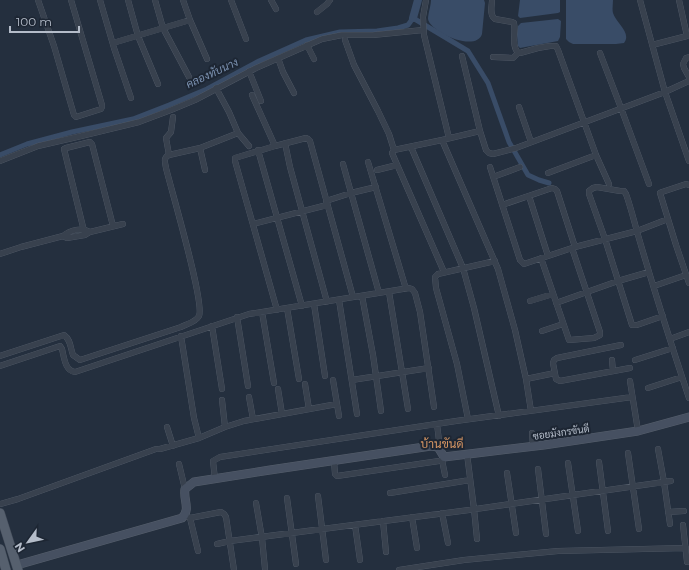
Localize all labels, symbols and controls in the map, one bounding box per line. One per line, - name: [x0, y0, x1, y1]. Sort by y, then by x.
- scale bar: [10, 8, 79, 34]
- text: 100 m: [16, 14, 52, 29]
- water label: คลองทับนาง: [184, 55, 240, 91]
- street label: ซอยมังกรขันดี: [532, 422, 590, 443]
- district label: บ้านขันดี: [420, 436, 464, 451]
- north arrow: [8, 522, 48, 562]
- text: N: [11, 540, 28, 555]

